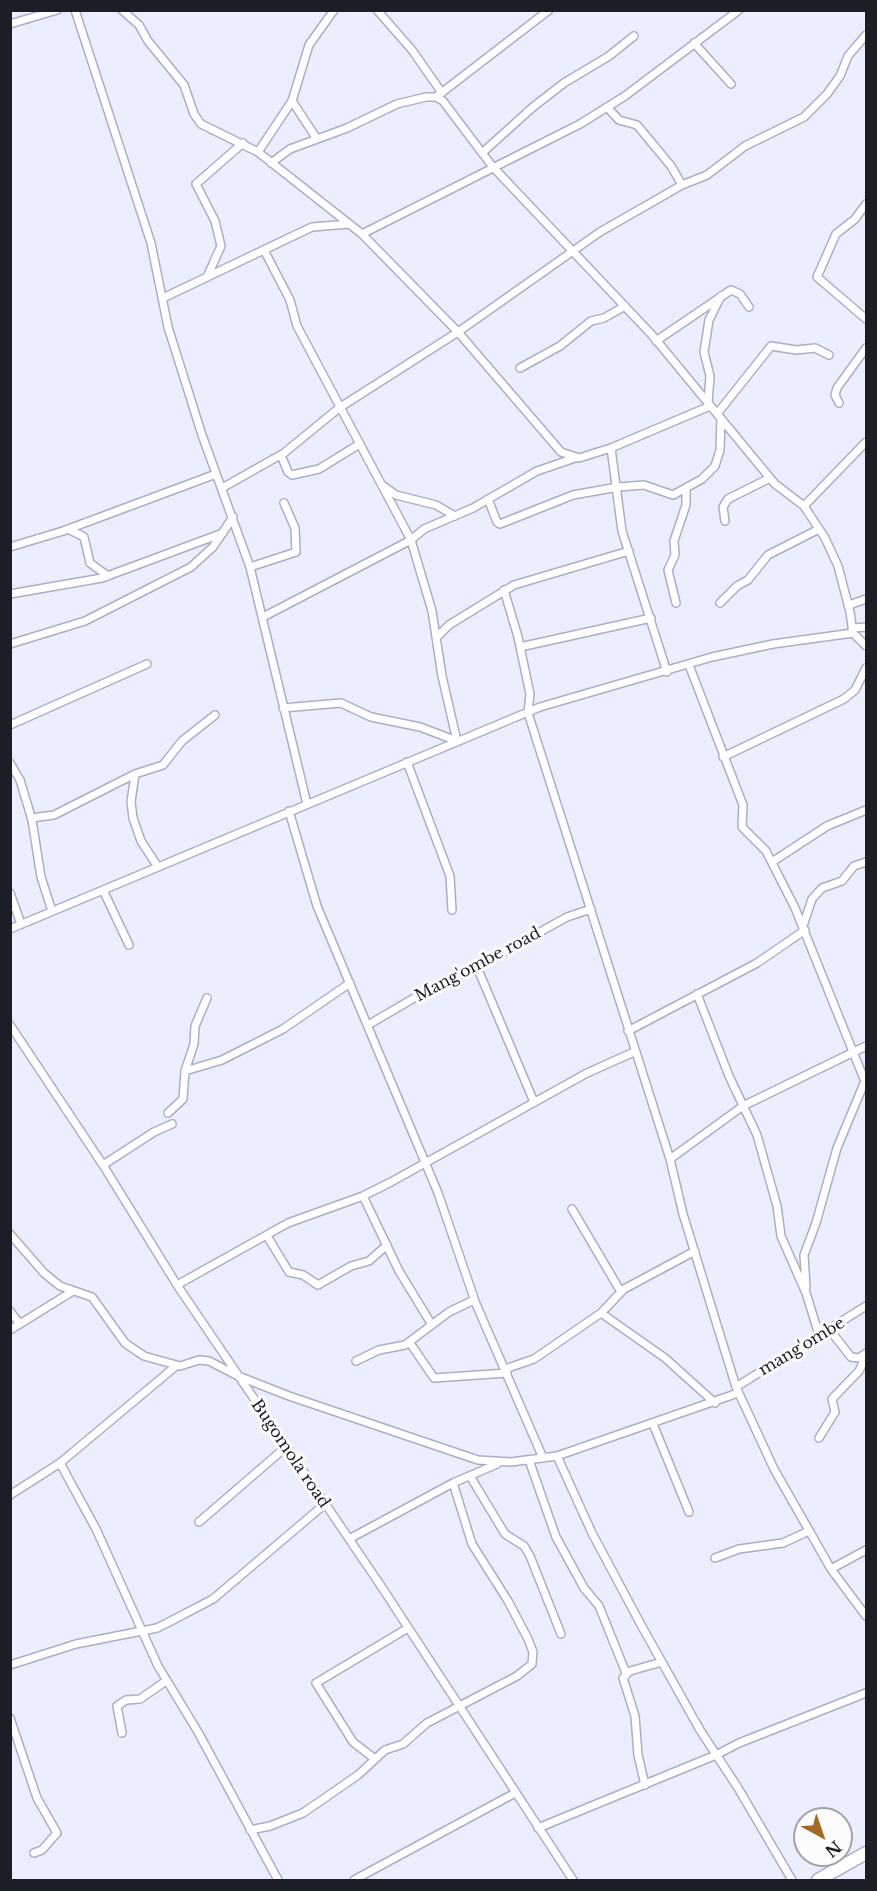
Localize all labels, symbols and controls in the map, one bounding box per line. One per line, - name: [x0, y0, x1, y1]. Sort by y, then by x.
- street label: Mang'ombe road: [412, 924, 544, 1006]
- street label: mang'ombe: [755, 1314, 849, 1380]
- street label: Bugomola road: [247, 1396, 333, 1512]
- north arrow: [793, 1807, 853, 1867]
- text: N: [821, 1837, 845, 1862]

